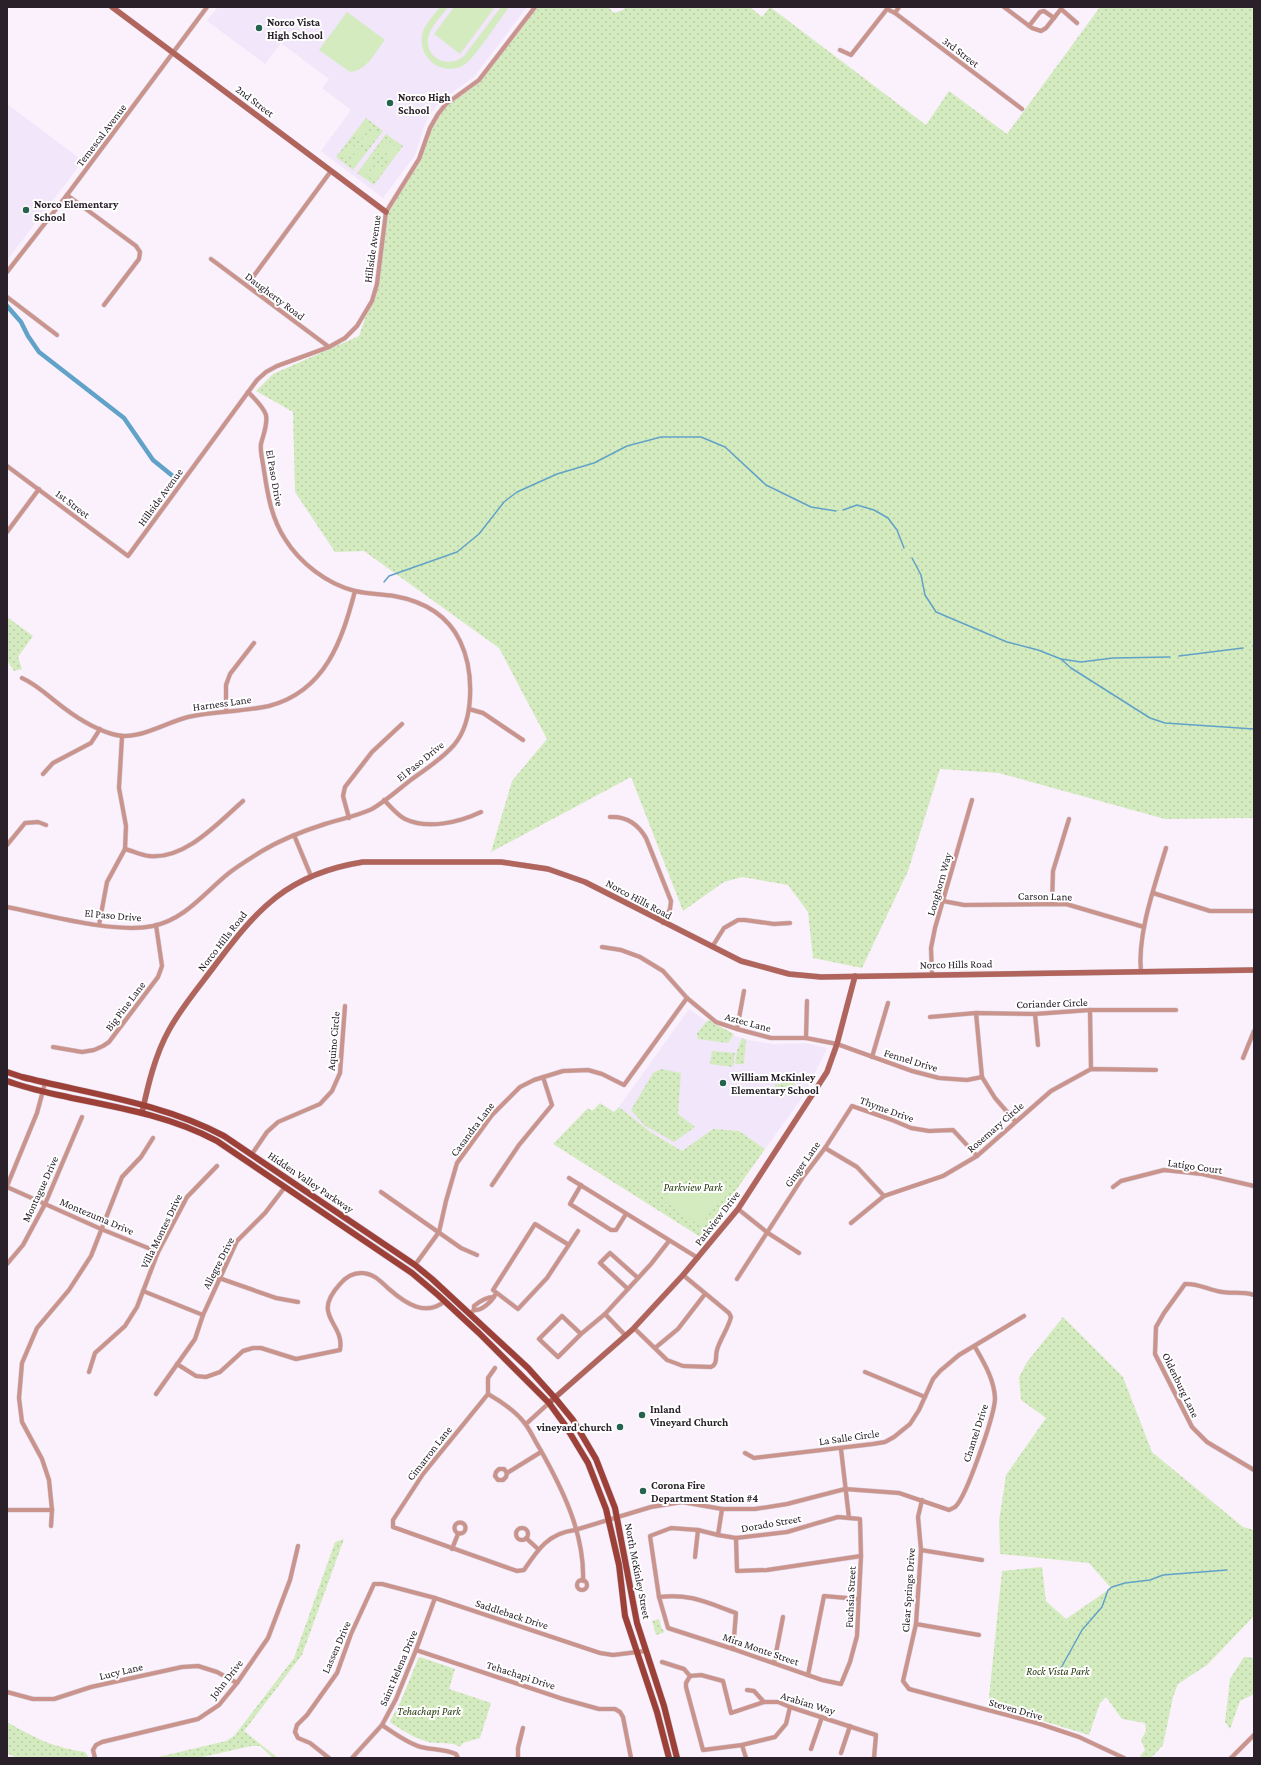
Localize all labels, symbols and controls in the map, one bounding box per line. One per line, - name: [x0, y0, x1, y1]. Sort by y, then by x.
- place label: Norco Vista High School: [267, 16, 324, 41]
- marker: Norco Vista High School: [254, 23, 264, 33]
- street label: 3rd Street: [940, 34, 982, 70]
- street label: 2nd Street: [234, 83, 277, 119]
- place label: Norco High School: [398, 91, 451, 116]
- marker: Norco High School: [385, 98, 395, 108]
- street label: Temescal Avenue: [74, 101, 129, 169]
- place label: Norco Elementary School: [34, 198, 119, 223]
- marker: Norco Elementary School: [21, 205, 31, 215]
- street label: Hillside Avenue: [361, 214, 383, 284]
- street label: Daugherty Road: [242, 270, 307, 323]
- street label: El Paso Drive: [264, 449, 286, 507]
- street label: Hillside Avenue: [135, 466, 185, 528]
- street label: 1st Street: [54, 487, 93, 521]
- street label: Harness Lane: [192, 693, 252, 713]
- street label: El Paso Drive: [394, 738, 446, 784]
- street label: Longhorn Way: [924, 850, 955, 917]
- street label: Norco Hills Road: [604, 877, 674, 922]
- street label: Carson Lane: [1018, 890, 1072, 902]
- street label: El Paso Drive: [84, 907, 142, 923]
- street label: Norco Hills Road: [195, 908, 249, 973]
- street label: Norco Hills Road: [919, 957, 993, 971]
- street label: Big Pine Lane: [103, 979, 148, 1034]
- street label: Coriander Circle: [1016, 996, 1088, 1010]
- street label: Aztec Lane: [724, 1010, 773, 1034]
- street label: Aquino Circle: [324, 1011, 343, 1071]
- street label: Fennel Drive: [883, 1046, 939, 1074]
- place label: William McKinley Elementary School: [730, 1071, 820, 1096]
- marker: William McKinley Elementary School: [718, 1078, 728, 1088]
- street label: Thyme Drive: [858, 1094, 916, 1125]
- street label: Casandra Lane: [448, 1099, 496, 1158]
- street label: Rosemary Circle: [964, 1099, 1026, 1156]
- street label: Ginger Lane: [782, 1139, 823, 1190]
- street label: Hidden Valley Parkway: [265, 1149, 357, 1216]
- street label: Montague Drive: [20, 1154, 61, 1224]
- street label: Latigo Court: [1167, 1156, 1223, 1177]
- park label: Parkview Park: [664, 1181, 724, 1193]
- street label: Parkview Drive: [692, 1188, 742, 1248]
- street label: Villa Montes Drive: [138, 1192, 184, 1270]
- street label: Montezuma Drive: [58, 1195, 136, 1237]
- street label: Allegre Drive: [200, 1235, 237, 1291]
- street label: Oldenburg Lane: [1159, 1351, 1202, 1420]
- street label: Chantel Drive: [960, 1402, 990, 1464]
- place label: Inland Vineyard Church: [649, 1403, 729, 1428]
- marker: Inland Vineyard Church: [637, 1410, 647, 1420]
- place label: vineyard church: [535, 1421, 613, 1433]
- marker: vineyard church: [615, 1422, 625, 1432]
- street label: Cimarron Lane: [404, 1423, 454, 1483]
- street label: La Salle Circle: [818, 1427, 880, 1447]
- place label: Corona Fire Department Station #4: [651, 1479, 758, 1504]
- marker: Corona Fire Department Station #4: [638, 1486, 648, 1496]
- street label: Dorado Street: [740, 1512, 802, 1534]
- street label: North McKinley Street: [622, 1522, 653, 1621]
- street label: Clear Springs Drive: [899, 1547, 918, 1633]
- street label: Fuchsia Street: [842, 1566, 858, 1628]
- street label: Saddleback Drive: [474, 1597, 550, 1631]
- street label: Lassen Drive: [319, 1619, 353, 1675]
- street label: Saint Helena Drive: [377, 1628, 420, 1708]
- street label: Mira Monte Street: [721, 1630, 801, 1668]
- street label: John Drive: [206, 1657, 246, 1702]
- street label: Tehachapi Drive: [485, 1658, 557, 1693]
- street label: Lucy Lane: [98, 1660, 144, 1683]
- park label: Rock Vista Park: [1026, 1665, 1091, 1677]
- street label: Arabian Way: [779, 1689, 838, 1718]
- street label: Steven Drive: [988, 1696, 1044, 1722]
- park label: Tehachapi Park: [397, 1705, 462, 1718]

